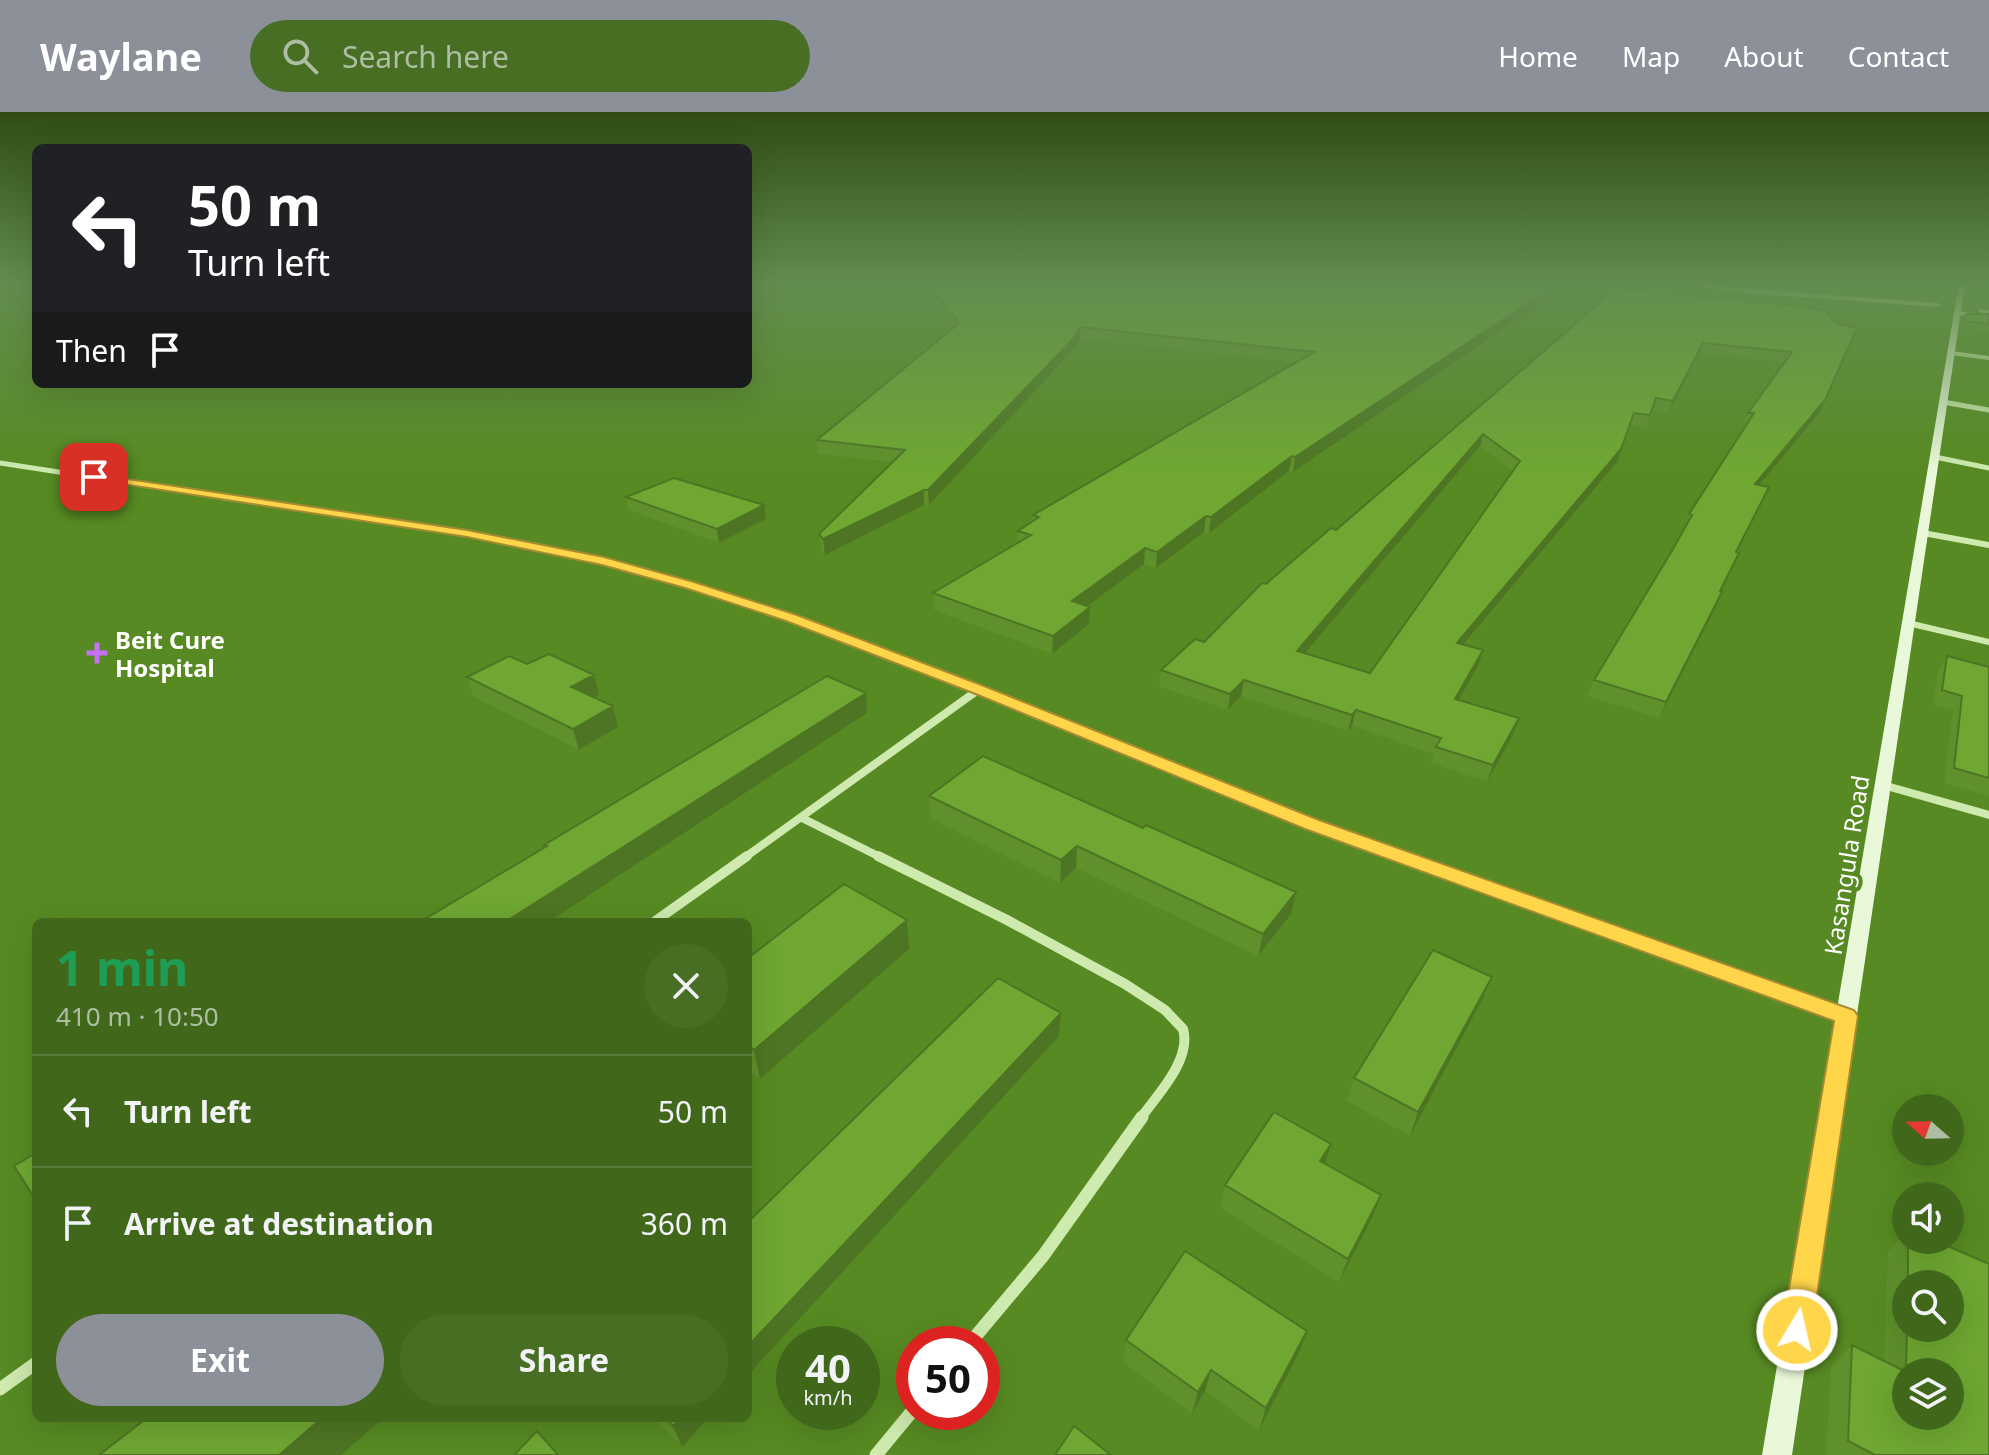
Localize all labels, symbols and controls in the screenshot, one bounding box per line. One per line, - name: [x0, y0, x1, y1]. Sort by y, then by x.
- search box: [250, 20, 810, 92]
- text: Waylane: [40, 30, 202, 82]
- icon: search: [278, 34, 322, 78]
- text: Search here: [342, 36, 509, 77]
- text: Home: [1498, 37, 1578, 75]
- text: Map: [1622, 37, 1680, 75]
- text: About: [1724, 37, 1804, 75]
- text: Contact: [1848, 37, 1949, 75]
- text: 50 m: [188, 166, 321, 242]
- icon: left: [56, 176, 160, 280]
- text: Turn left: [188, 238, 330, 287]
- icon: arrive: [143, 328, 187, 372]
- text: Then: [56, 330, 127, 371]
- pin: [60, 443, 128, 511]
- icon: arrive: [72, 455, 116, 499]
- place label: Beit Cure Hospital: [115, 623, 225, 684]
- marker: Beit Cure Hospital: [86, 642, 108, 664]
- street label: Kasangula Road: [1816, 773, 1876, 957]
- text: 1 min: [56, 935, 188, 1000]
- button: close: [644, 944, 728, 1028]
- text: 410 m · 10:50: [56, 998, 219, 1034]
- icon: left: [56, 1089, 100, 1133]
- text: Turn left: [124, 1091, 252, 1132]
- text: 50 m: [658, 1091, 728, 1132]
- north arrow: [1892, 1094, 1964, 1166]
- map controls: [1892, 1094, 1964, 1430]
- button: sound: [1892, 1182, 1964, 1254]
- icon: arrive: [56, 1201, 100, 1245]
- text: Arrive at destination: [124, 1203, 434, 1244]
- text: 360 m: [641, 1203, 728, 1244]
- button: search: [1892, 1270, 1964, 1342]
- position arrow: [1755, 1288, 1839, 1372]
- button: Exit: [56, 1314, 384, 1406]
- button: Share: [400, 1314, 728, 1406]
- speed limit sign: 50: [896, 1326, 1000, 1430]
- text: 40: [805, 1340, 851, 1395]
- button: layers: [1892, 1358, 1964, 1430]
- text: km/h: [803, 1384, 853, 1411]

